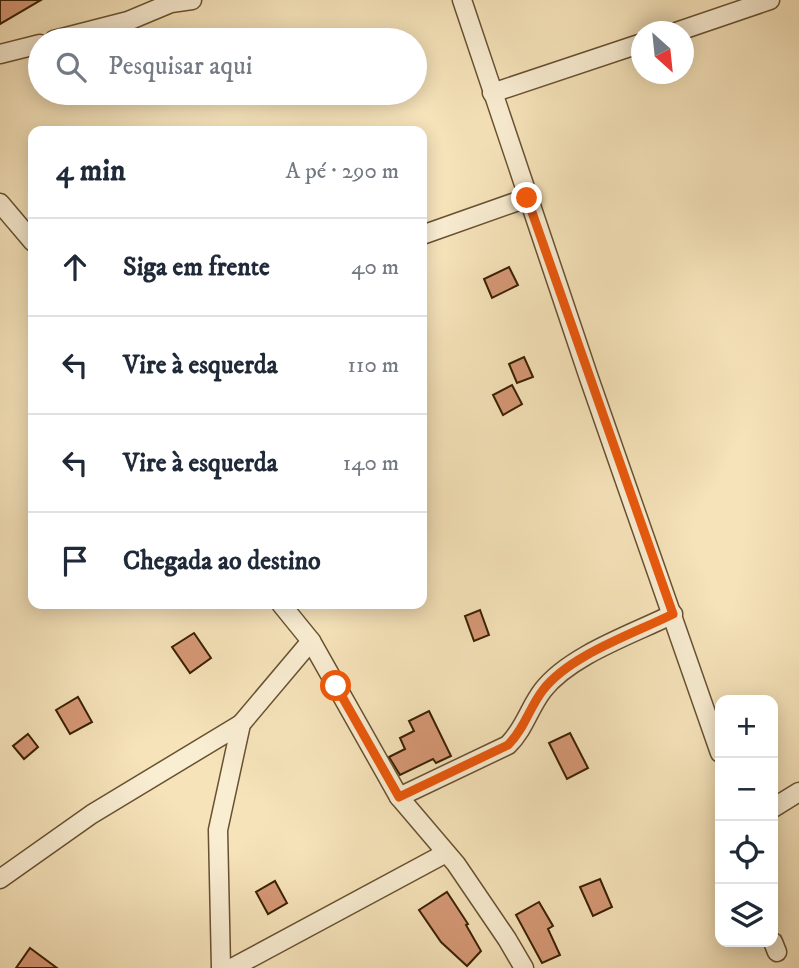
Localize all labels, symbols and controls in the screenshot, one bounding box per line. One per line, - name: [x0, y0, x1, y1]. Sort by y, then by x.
- north arrow: [631, 21, 694, 84]
- search box: [28, 28, 427, 105]
- icon: search: [52, 48, 90, 86]
- text: Pesquisar aqui: [108, 50, 252, 83]
- text: 4 min: [56, 153, 126, 190]
- text: A pé · 290 m: [286, 157, 399, 186]
- route end: [511, 182, 542, 213]
- icon: ahead: [56, 248, 94, 286]
- text: Siga em frente: [123, 251, 270, 284]
- text: 40 m: [351, 253, 399, 282]
- icon: left: [56, 346, 94, 384]
- text: Vire à esquerda: [123, 349, 278, 382]
- text: 110 m: [348, 351, 399, 380]
- icon: left: [56, 444, 94, 482]
- text: Vire à esquerda: [123, 447, 278, 480]
- text: 140 m: [343, 449, 399, 478]
- icon: arrive: [56, 542, 94, 580]
- text: Chegada ao destino: [123, 545, 321, 578]
- route start: [320, 670, 351, 701]
- map controls: [715, 695, 778, 947]
- button: +: [715, 695, 778, 758]
- button: −: [715, 758, 778, 821]
- button: locate: [715, 821, 778, 884]
- button: layers: [715, 884, 778, 947]

